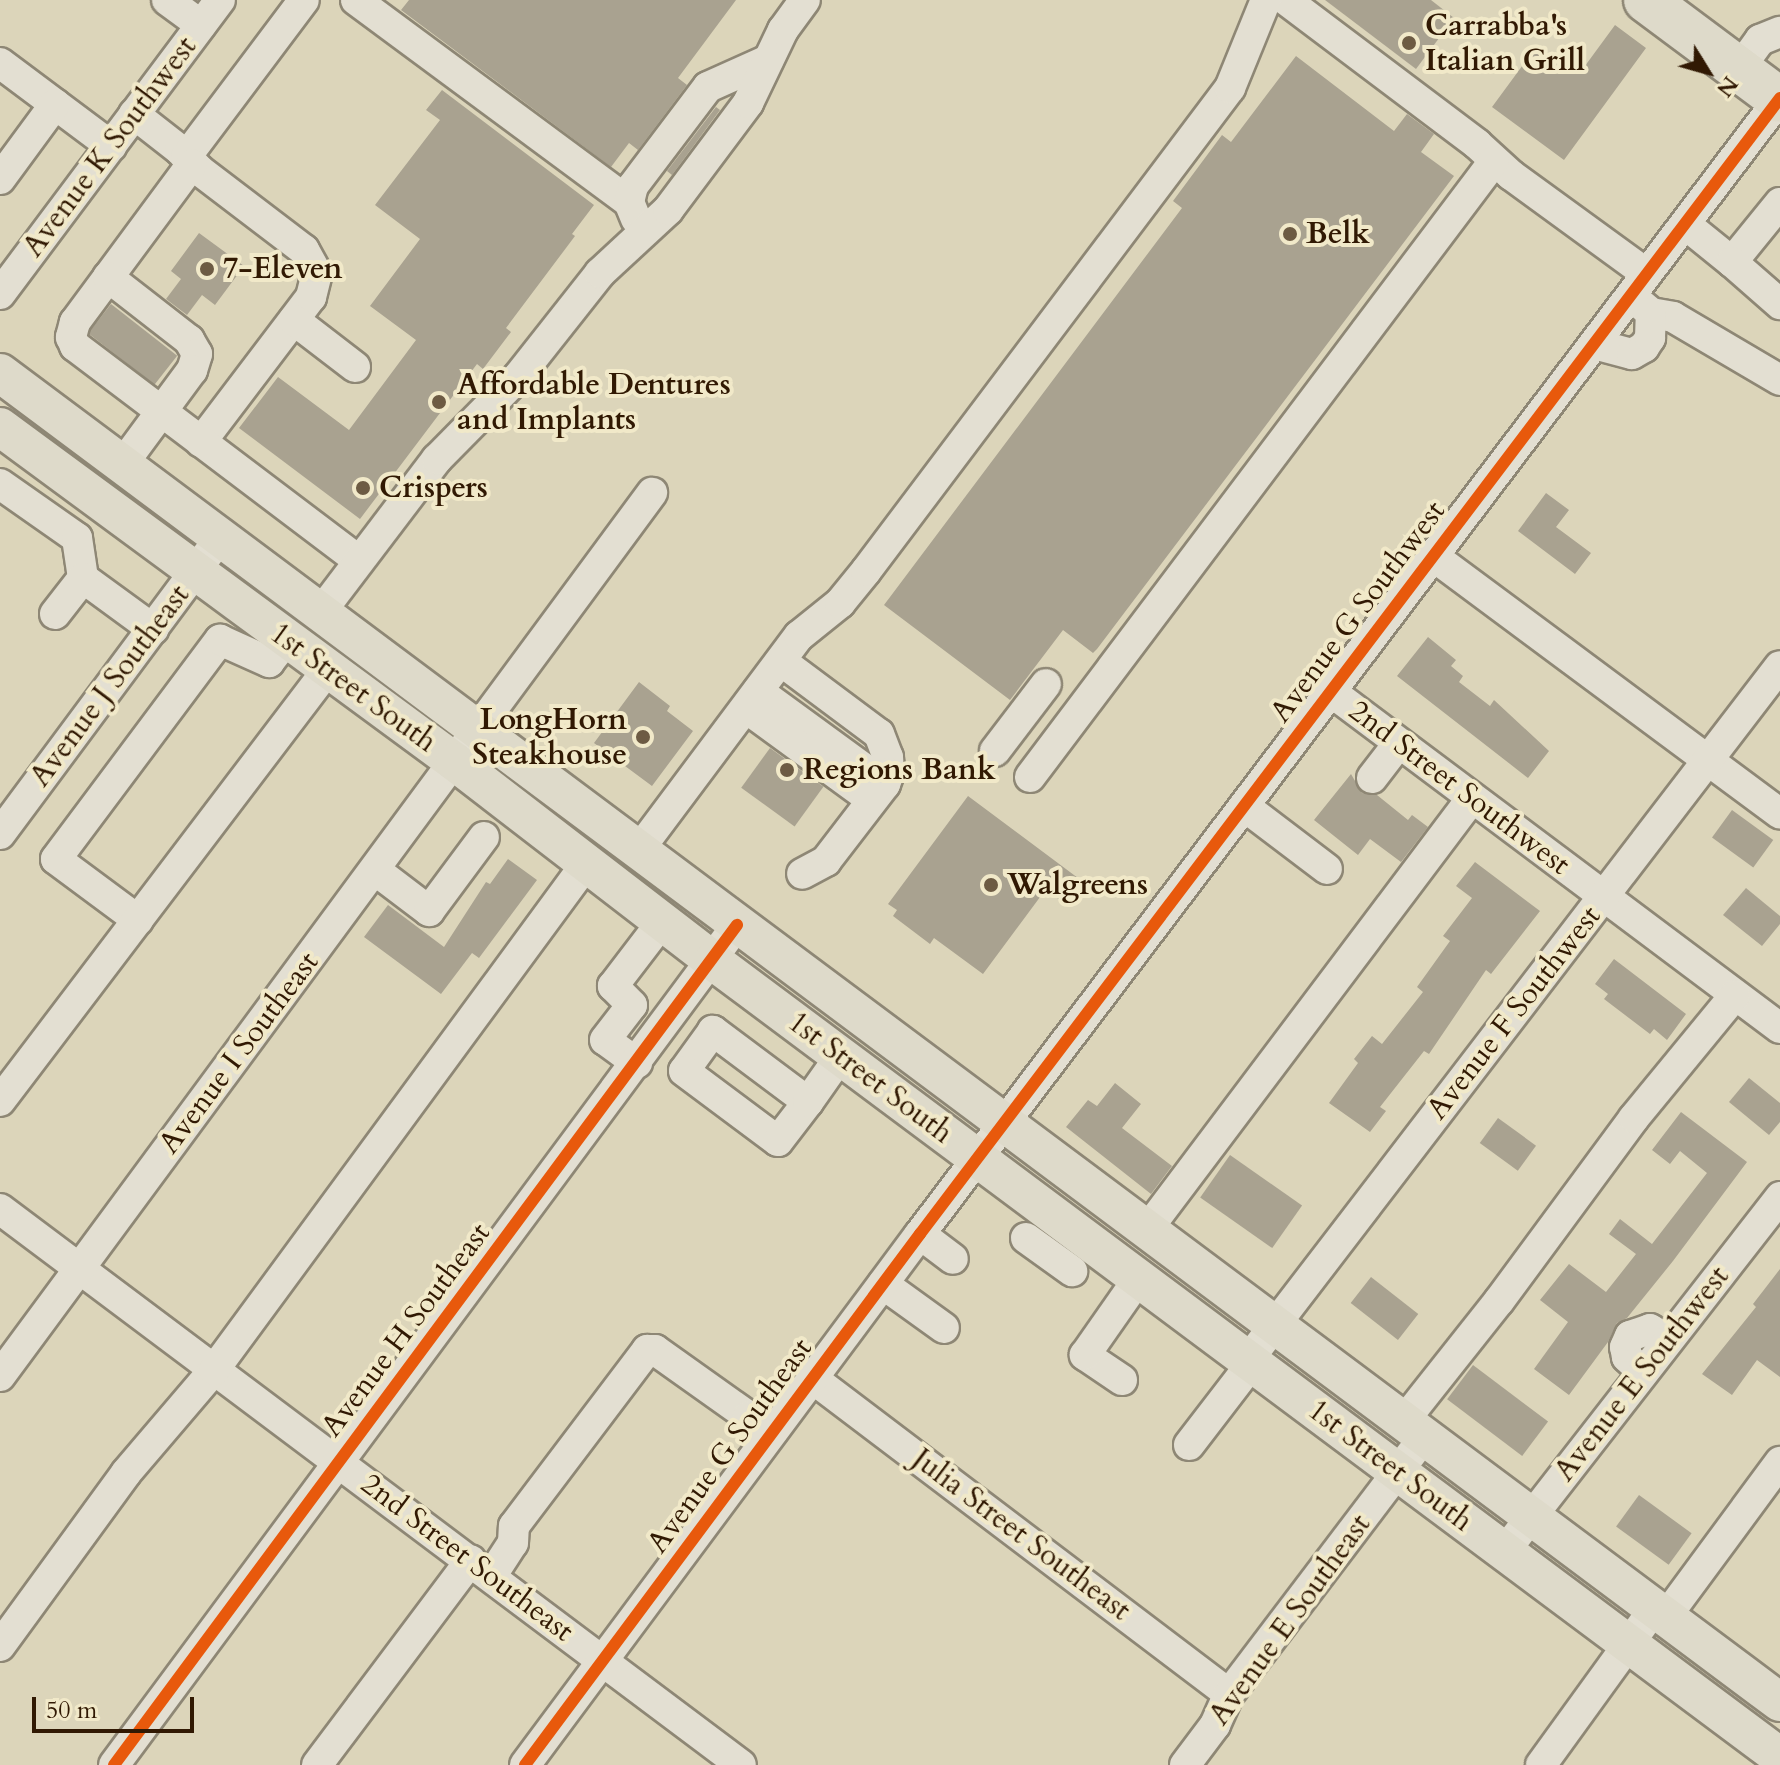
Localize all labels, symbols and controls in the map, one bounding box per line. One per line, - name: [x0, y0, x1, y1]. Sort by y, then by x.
- place label: Carrabba's Italian Grill: [1425, 8, 1585, 78]
- street label: Avenue K Southwest: [15, 30, 205, 264]
- north arrow: [1668, 32, 1748, 112]
- marker: Carrabba's Italian Grill: [1400, 34, 1418, 52]
- text: N: [1709, 70, 1745, 103]
- place label: Belk: [1306, 216, 1370, 252]
- marker: Belk: [1281, 225, 1299, 243]
- place label: 7-Eleven: [223, 251, 342, 287]
- marker: 7-Eleven: [198, 260, 216, 278]
- place label: Affordable Dentures and Implants: [457, 367, 731, 438]
- marker: Affordable Dentures and Implants: [428, 391, 450, 413]
- place label: Crispers: [379, 470, 488, 506]
- marker: Crispers: [354, 479, 372, 497]
- street label: Avenue G Southwest: [1263, 494, 1453, 730]
- street label: Avenue J Southeast: [22, 578, 198, 794]
- street label: 1st Street South: [263, 616, 443, 760]
- street label: 2nd Street Southwest: [1341, 693, 1577, 883]
- place label: LongHorn Steakhouse: [472, 702, 627, 772]
- marker: LongHorn Steakhouse: [634, 728, 652, 746]
- place label: Regions Bank: [803, 752, 996, 788]
- marker: Regions Bank: [778, 761, 796, 779]
- place label: Walgreens: [1007, 867, 1148, 903]
- marker: Walgreens: [982, 876, 1000, 894]
- street label: Avenue F Southwest: [1419, 899, 1609, 1127]
- street label: Avenue I Southeast: [151, 945, 327, 1161]
- street label: 1st Street South: [781, 1004, 959, 1152]
- street label: Avenue H Southeast: [314, 1216, 498, 1444]
- street label: Avenue E Southwest: [1547, 1259, 1737, 1489]
- street label: Avenue G Southeast: [640, 1332, 820, 1560]
- street label: 1st Street South: [1301, 1392, 1479, 1540]
- street label: Julia Street Southeast: [905, 1441, 1137, 1629]
- street label: 2nd Street Southeast: [354, 1466, 580, 1650]
- street label: Avenue E Southeast: [1201, 1508, 1379, 1732]
- scale bar: [36, 1681, 198, 1731]
- text: 50 m: [46, 1694, 97, 1727]

